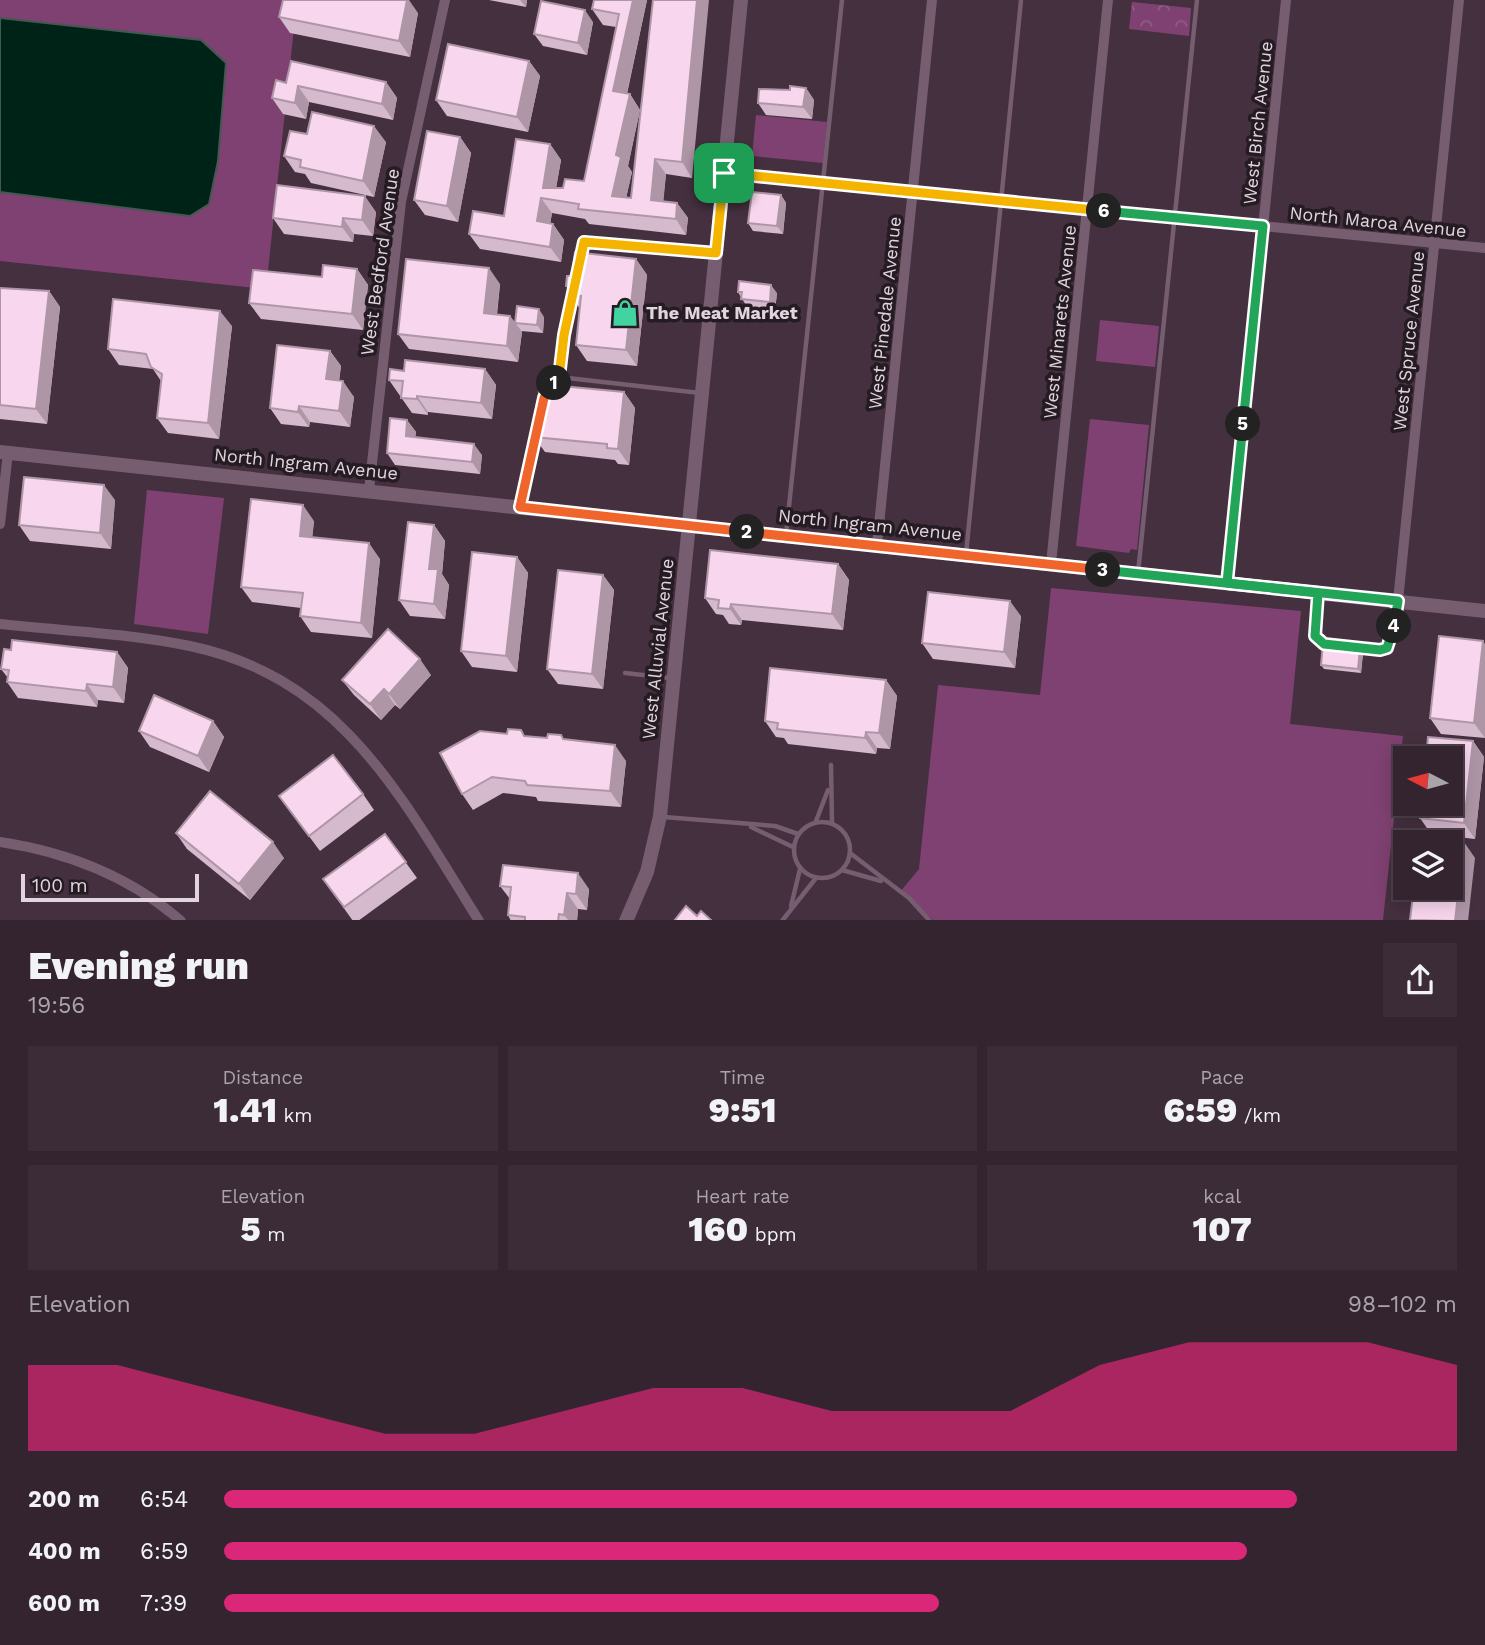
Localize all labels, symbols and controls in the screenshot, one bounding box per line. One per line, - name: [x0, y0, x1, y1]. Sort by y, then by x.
- street label: West Birch Avenue: [1238, 40, 1277, 206]
- pin: [694, 143, 754, 203]
- icon: arrive: [705, 154, 743, 192]
- street label: West Bedford Avenue: [356, 167, 403, 357]
- pin: 6: [1086, 194, 1122, 228]
- text: 6: [1098, 199, 1109, 222]
- street label: North Maroa Avenue: [1289, 202, 1467, 241]
- street label: West Pinedale Avenue: [864, 215, 905, 411]
- street label: West Minarets Avenue: [1039, 224, 1080, 420]
- street label: West Spruce Avenue: [1389, 250, 1428, 432]
- shop icon: The Meat Market: [610, 298, 640, 328]
- place label: The Meat Market: [646, 302, 798, 323]
- pin: 1: [536, 366, 572, 400]
- text: 1: [549, 371, 558, 394]
- pin: 5: [1226, 406, 1260, 442]
- text: 5: [1237, 412, 1248, 435]
- street label: North Ingram Avenue: [213, 443, 399, 484]
- street label: North Ingram Avenue: [777, 504, 963, 545]
- pin: 2: [730, 514, 764, 550]
- text: 2: [741, 520, 752, 543]
- pin: 3: [1086, 552, 1120, 588]
- street label: West Alluvial Avenue: [638, 557, 677, 740]
- text: 3: [1097, 558, 1108, 581]
- pin: 4: [1376, 608, 1412, 644]
- text: 4: [1387, 614, 1400, 637]
- north arrow: [1393, 746, 1463, 816]
- map controls: [1393, 746, 1463, 900]
- button: layers: [1393, 830, 1463, 900]
- scale bar: [21, 872, 200, 903]
- text: 100 m: [32, 874, 88, 897]
- button: share: [1383, 943, 1457, 1017]
- text: Evening run: [28, 944, 249, 988]
- text: 19:56: [28, 992, 85, 1019]
- text: Distance: [222, 1066, 303, 1089]
- text: Time: [720, 1066, 765, 1089]
- text: Pace: [1200, 1066, 1244, 1089]
- text: 1.41: [213, 1089, 277, 1131]
- text: 9:51: [708, 1089, 777, 1131]
- text: 6:59: [1163, 1089, 1237, 1131]
- text: km: [277, 1104, 312, 1127]
- text: /km: [1237, 1104, 1281, 1127]
- text: Elevation: [220, 1185, 305, 1208]
- text: Heart rate: [696, 1185, 789, 1208]
- text: kcal: [1203, 1185, 1241, 1208]
- text: 5: [240, 1208, 261, 1250]
- text: 160: [688, 1208, 748, 1250]
- text: 107: [1193, 1208, 1252, 1250]
- text: m: [261, 1223, 285, 1246]
- text: bpm: [748, 1223, 797, 1246]
- text: Elevation: [28, 1291, 131, 1318]
- text: 98–102 m: [1348, 1291, 1457, 1318]
- text: 200 m: [28, 1486, 100, 1513]
- text: 6:54: [140, 1486, 188, 1513]
- text: 400 m: [28, 1538, 101, 1565]
- text: 6:59: [140, 1538, 188, 1565]
- text: 600 m: [28, 1590, 100, 1617]
- text: 7:39: [140, 1590, 187, 1617]

